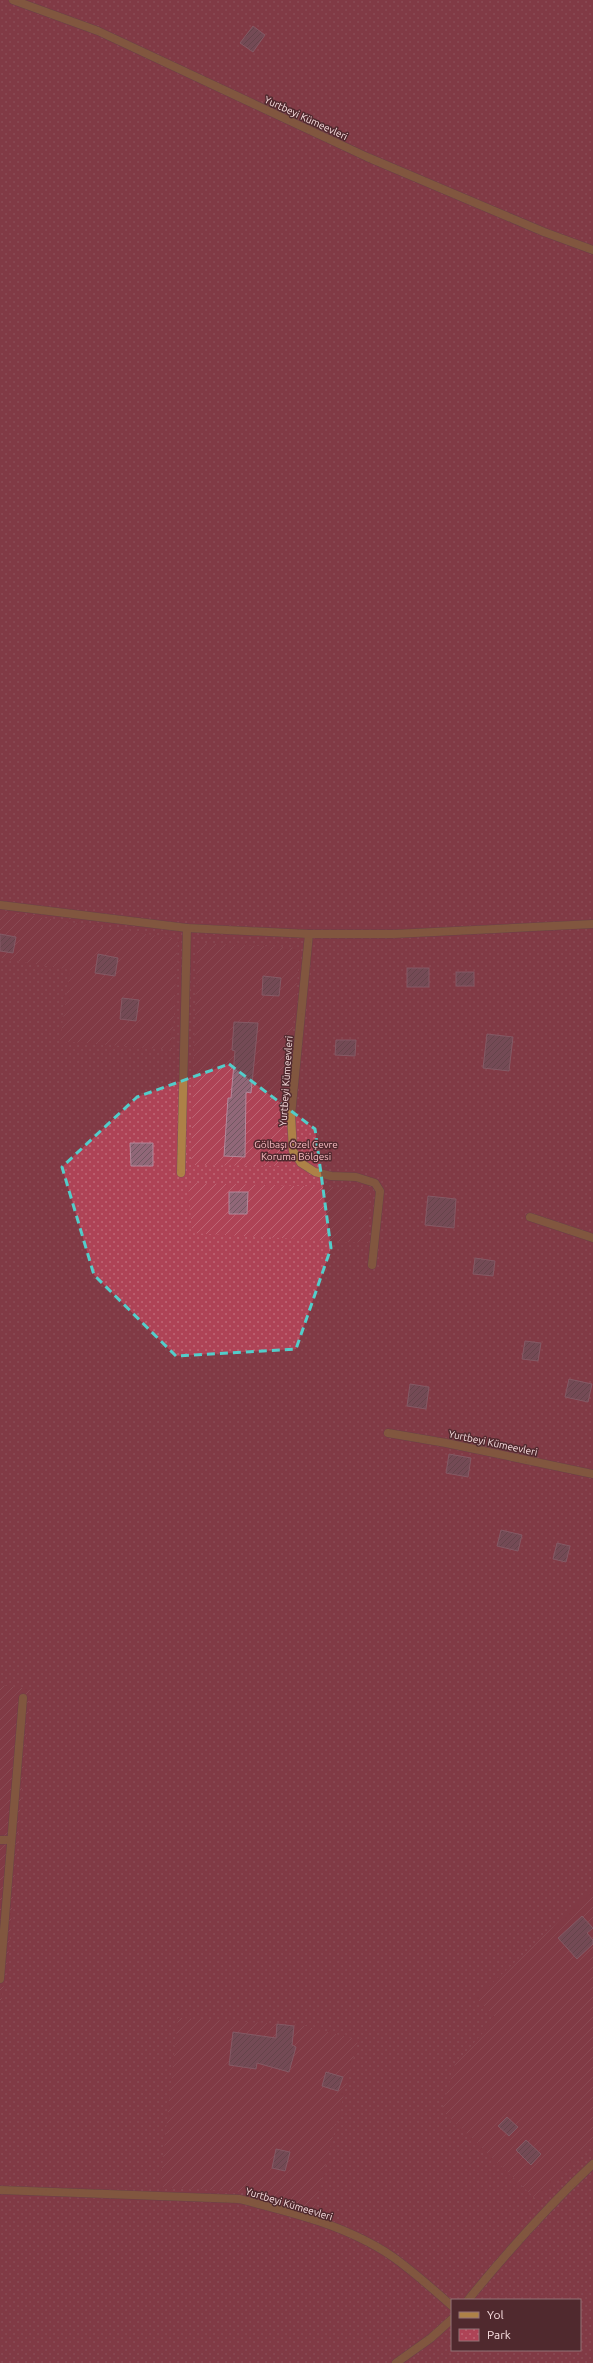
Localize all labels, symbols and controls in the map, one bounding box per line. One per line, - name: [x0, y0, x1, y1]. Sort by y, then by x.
- street label: Yurtbeyi Kümeevleri: [263, 94, 349, 142]
- street label: Yurtbeyi Kümeevleri: [277, 1035, 295, 1127]
- park label: Gölbaşı Özel Çevre Koruma Bölgesi: [254, 1139, 338, 1162]
- street label: Yurtbeyi Kümeevleri: [448, 1428, 538, 1458]
- street label: Yurtbeyi Kümeevleri: [244, 2186, 334, 2222]
- legend: [451, 2299, 581, 2351]
- text: Yol: [487, 2308, 504, 2321]
- text: Park: [487, 2328, 511, 2341]

